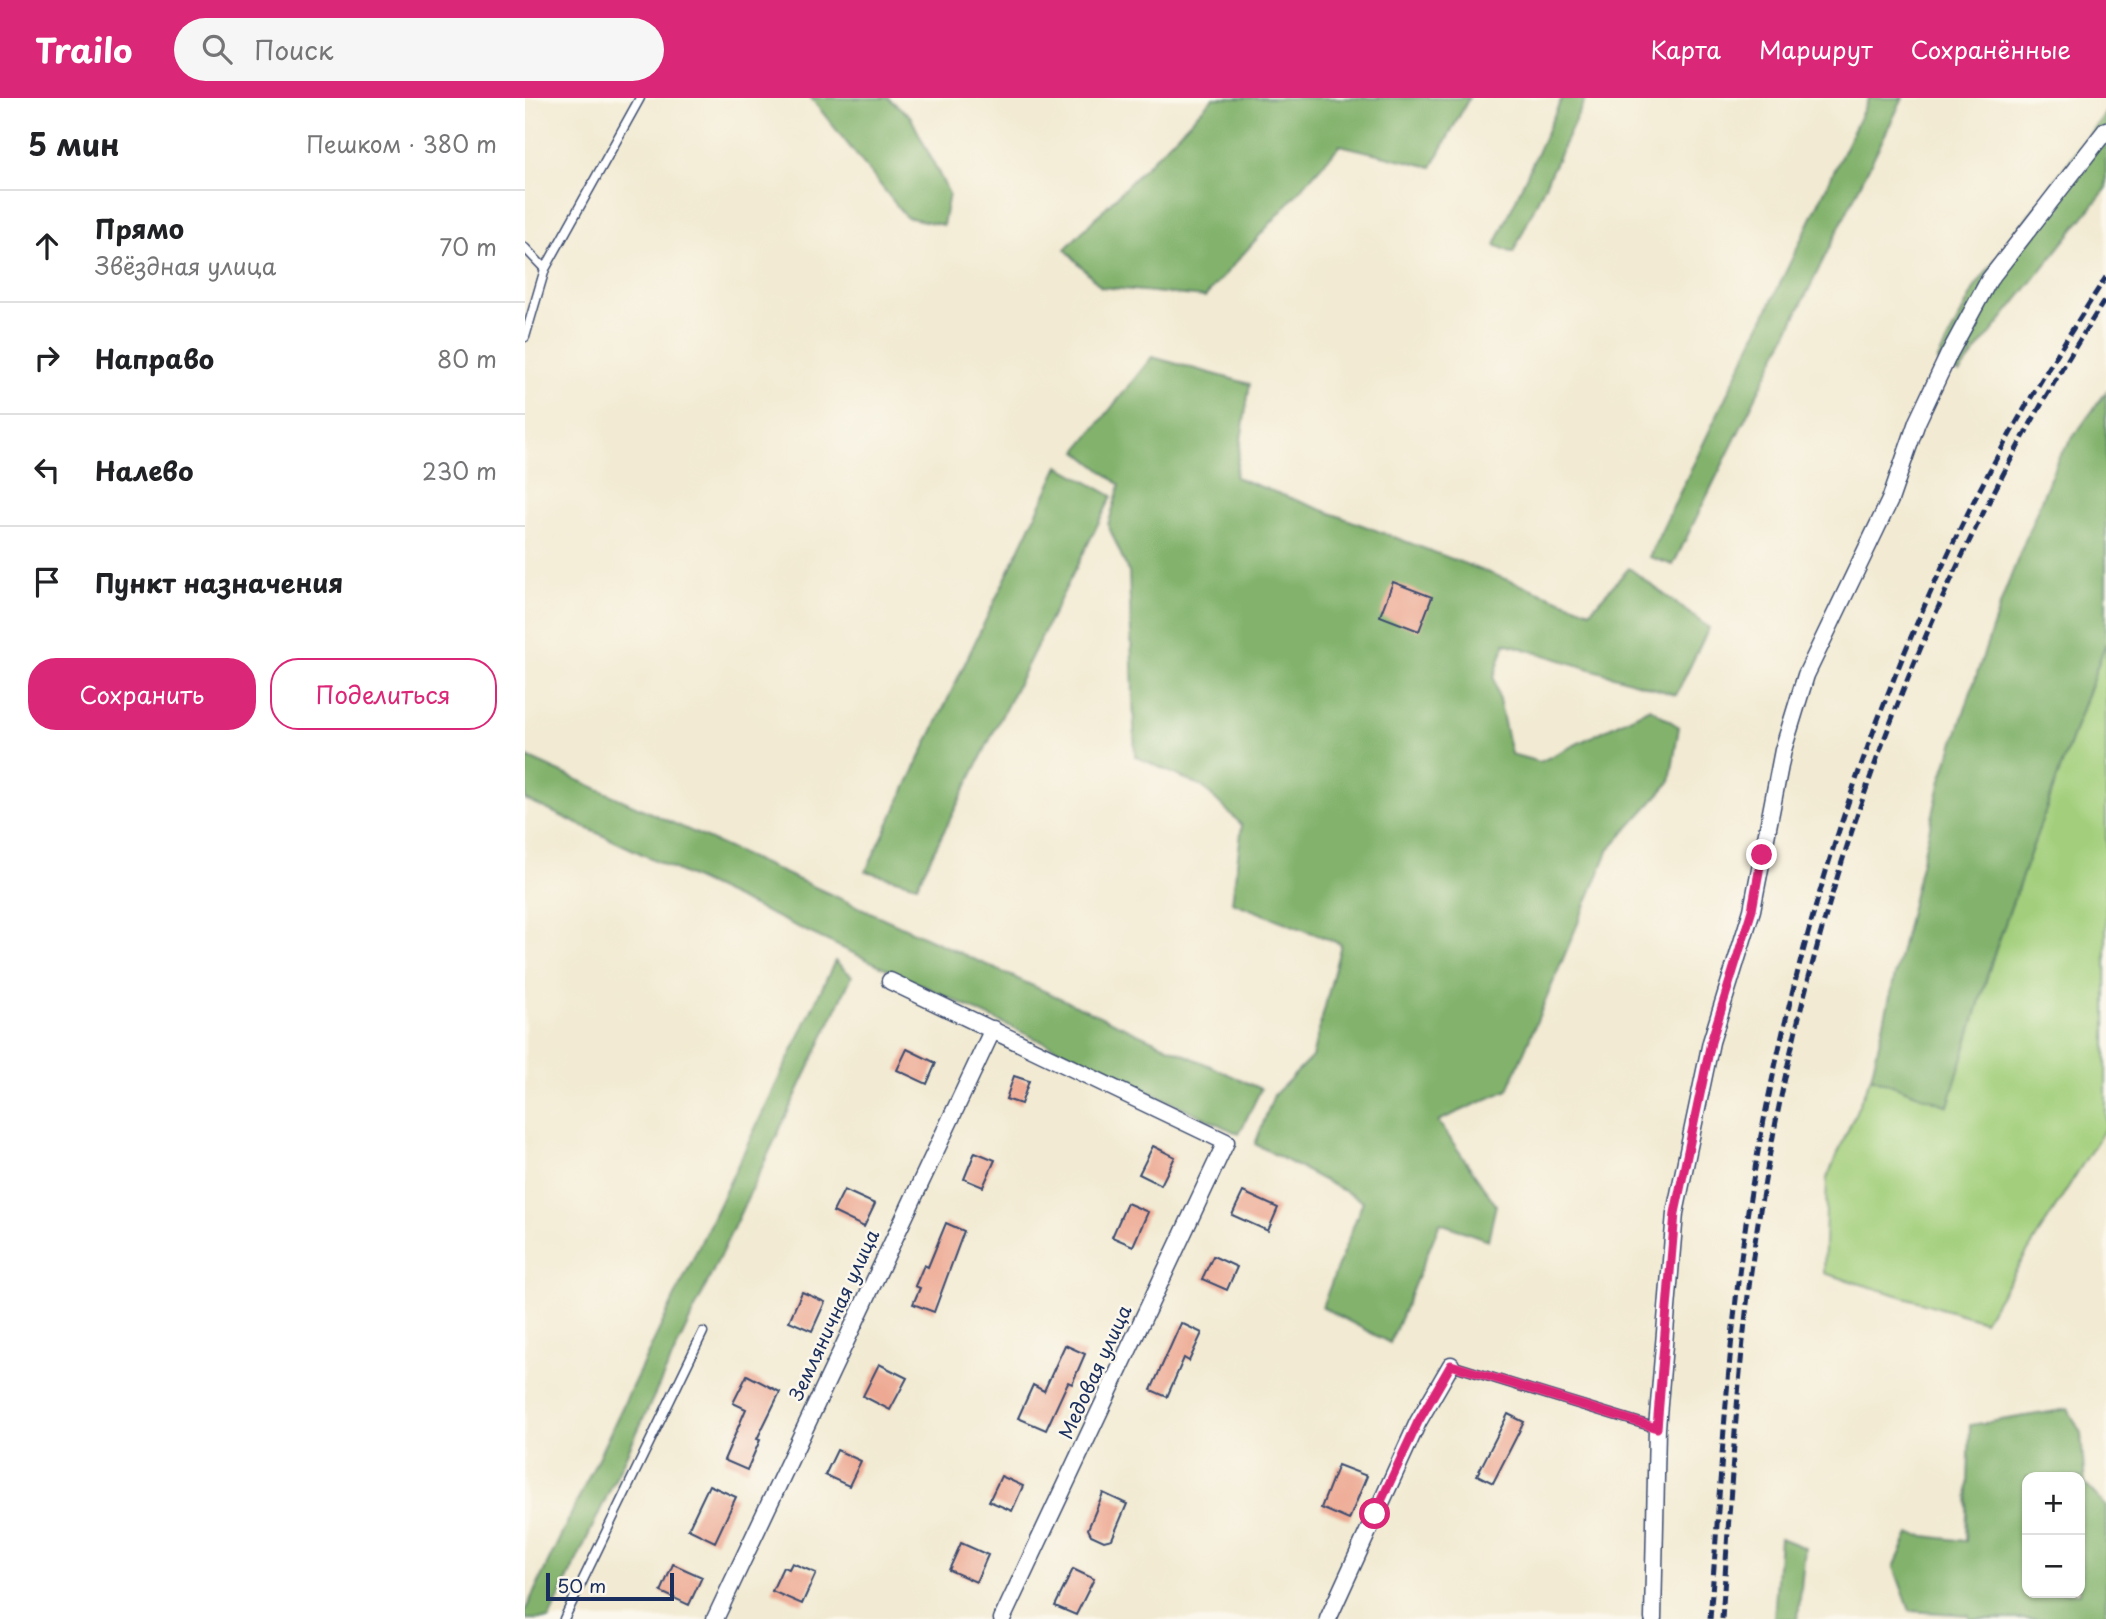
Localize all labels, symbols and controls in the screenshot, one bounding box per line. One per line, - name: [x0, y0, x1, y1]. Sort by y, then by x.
- search box: [174, 18, 664, 81]
- text: Trailo: [35, 24, 132, 74]
- icon: search: [198, 30, 236, 68]
- text: Поиск: [254, 30, 333, 69]
- text: Карта: [1650, 31, 1721, 67]
- text: Маршрут: [1759, 31, 1873, 67]
- text: Сохранённые: [1911, 31, 2071, 67]
- text: 5 мин: [28, 121, 120, 166]
- text: Пешком · 380 m: [306, 126, 497, 161]
- text: Прямо: [95, 209, 184, 248]
- icon: ahead: [28, 227, 66, 265]
- text: 70 m: [439, 229, 497, 264]
- text: Звёздная улица: [95, 248, 276, 283]
- icon: right: [28, 339, 66, 377]
- text: Направо: [95, 339, 214, 378]
- text: 80 m: [437, 341, 497, 376]
- icon: left: [28, 451, 66, 489]
- text: Налево: [95, 451, 193, 490]
- text: 230 m: [422, 453, 497, 488]
- icon: arrive: [28, 563, 66, 601]
- text: Пункт назначения: [95, 563, 343, 602]
- button: Сохранить: [28, 658, 256, 730]
- button: Поделиться: [270, 658, 497, 730]
- route end: [1746, 839, 1777, 870]
- street label: Земляничная улица: [781, 1224, 885, 1405]
- street label: Медовая улица: [1051, 1300, 1137, 1443]
- map controls: [2022, 1472, 2085, 1598]
- button: +: [2022, 1472, 2085, 1535]
- route start: [1359, 1498, 1390, 1529]
- button: −: [2022, 1535, 2085, 1598]
- scale bar: [546, 1570, 674, 1602]
- text: 50 m: [557, 1571, 606, 1599]

